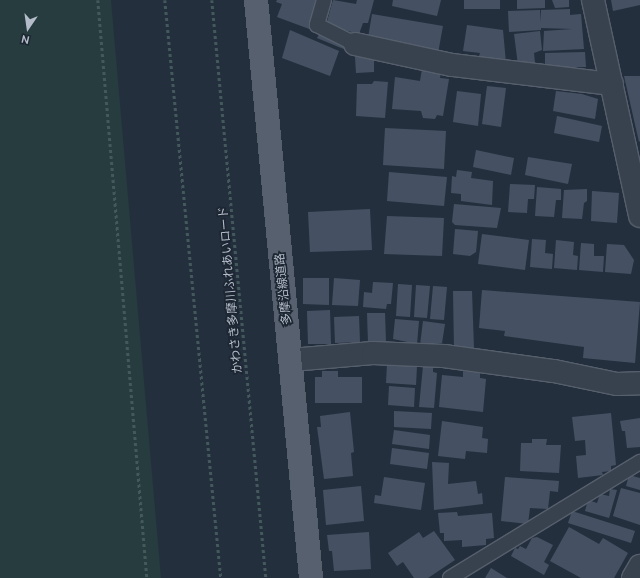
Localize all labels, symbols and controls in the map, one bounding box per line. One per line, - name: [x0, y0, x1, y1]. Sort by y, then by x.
- north arrow: [8, 8, 48, 48]
- text: N: [20, 33, 31, 46]
- street label: かわさき多摩川ふれあいロード: [216, 206, 244, 374]
- street label: 多摩沿線道路: [272, 252, 294, 326]

